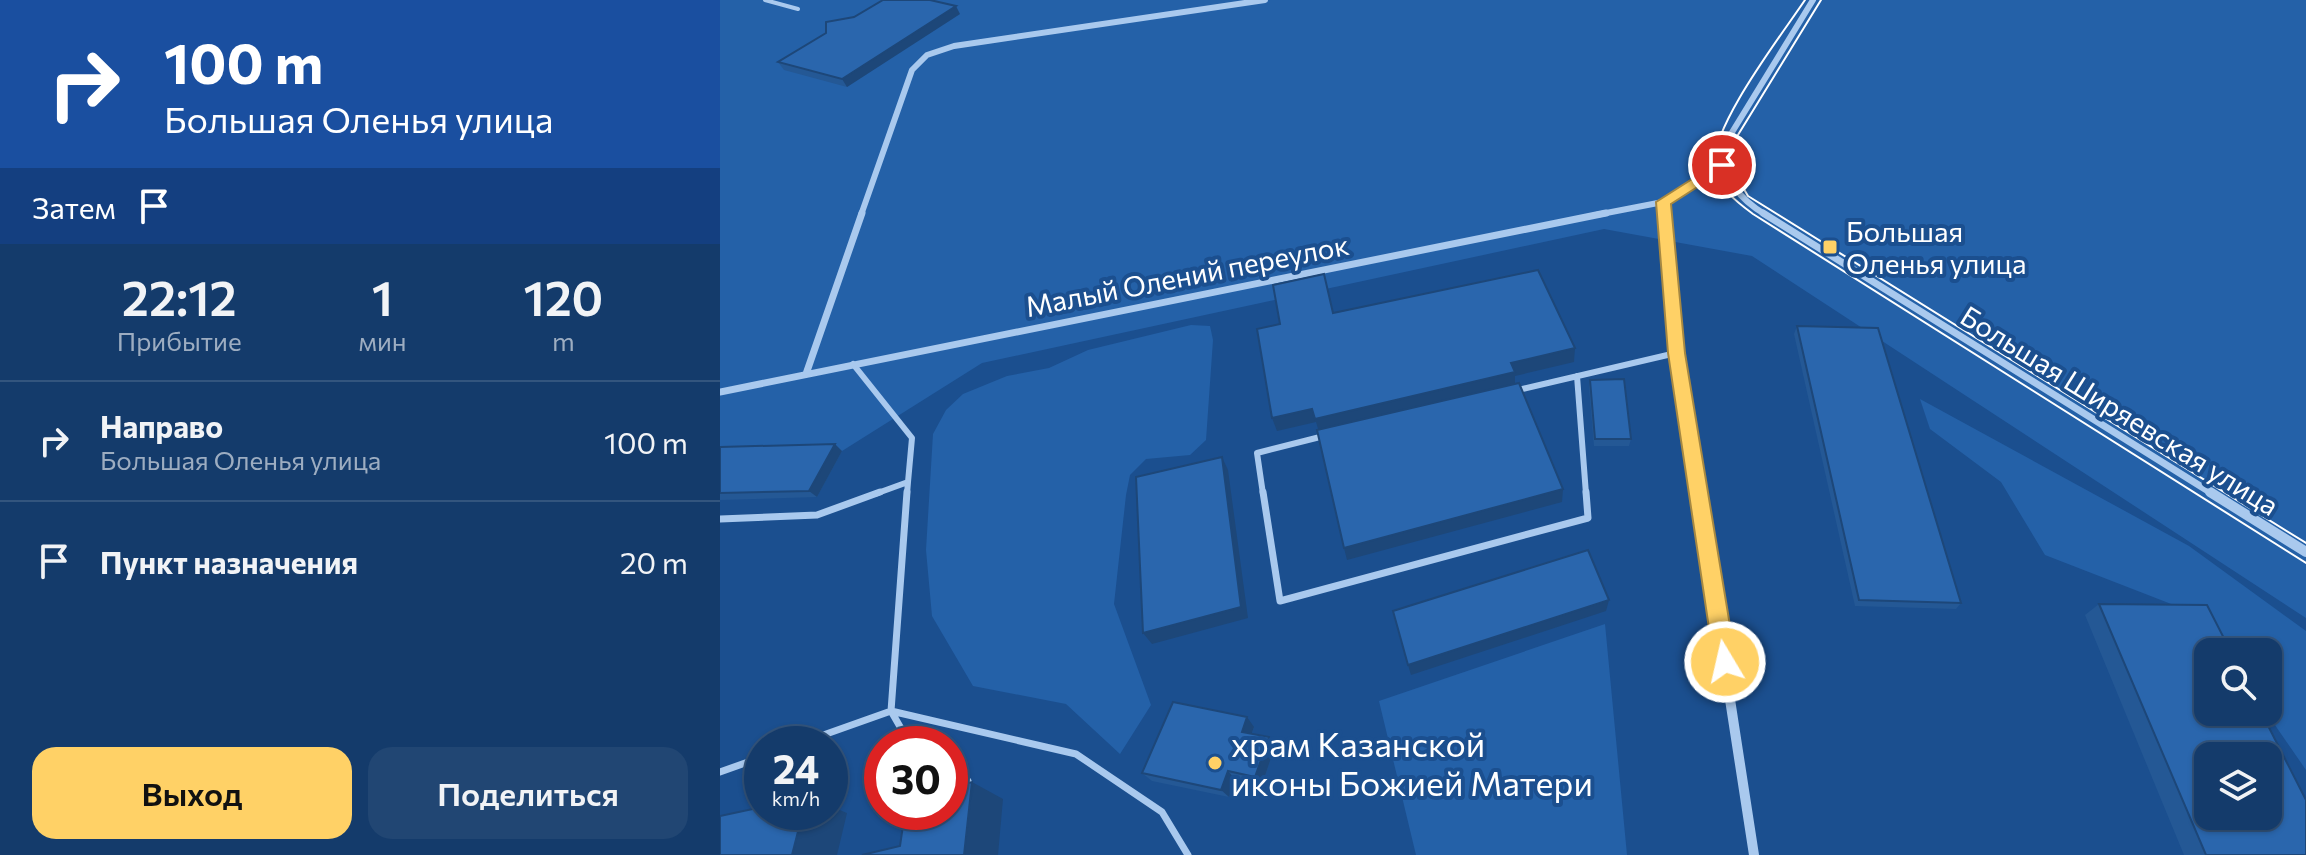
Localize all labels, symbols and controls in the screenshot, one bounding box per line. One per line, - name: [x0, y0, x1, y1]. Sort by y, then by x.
- text: 100 m: [164, 27, 323, 96]
- icon: right: [32, 32, 136, 136]
- text: Большая Оленья улица: [164, 96, 553, 140]
- pin: [1688, 131, 1756, 199]
- icon: arrive: [1700, 143, 1744, 187]
- icon: arrive: [132, 184, 176, 228]
- text: Затем: [32, 188, 116, 225]
- place label: Большая Оленья улица: [1846, 214, 2026, 280]
- street label: Малый Олений переулок: [1022, 227, 1352, 323]
- marker: Большая Оленья улица: [1821, 238, 1839, 256]
- text: 22:12: [122, 267, 237, 326]
- text: 1: [372, 267, 393, 326]
- text: 120: [523, 267, 603, 326]
- street label: Большая Ширяевская улица: [1955, 298, 2285, 522]
- text: Прибытие: [117, 325, 242, 356]
- text: мин: [358, 325, 407, 356]
- text: m: [552, 325, 575, 356]
- text: Направо: [100, 407, 223, 444]
- icon: right: [32, 419, 76, 463]
- text: 100 m: [604, 423, 688, 460]
- text: Большая Оленья улица: [100, 444, 381, 475]
- icon: arrive: [32, 539, 76, 583]
- text: Пункт назначения: [100, 543, 358, 580]
- text: 20 m: [620, 543, 688, 580]
- position arrow: [1683, 620, 1767, 704]
- map controls: [2194, 638, 2282, 830]
- button: search: [2194, 638, 2282, 726]
- place label: храм Казанской иконы Божией Матери: [1231, 722, 1593, 803]
- speed limit sign: 30: [864, 726, 968, 830]
- button: layers: [2194, 742, 2282, 830]
- text: 24: [773, 743, 819, 792]
- button: Выход: [32, 747, 352, 839]
- button: Поделиться: [368, 747, 688, 839]
- marker: храм Казанской иконы Божией Матери: [1206, 754, 1224, 772]
- text: km/h: [772, 786, 820, 810]

